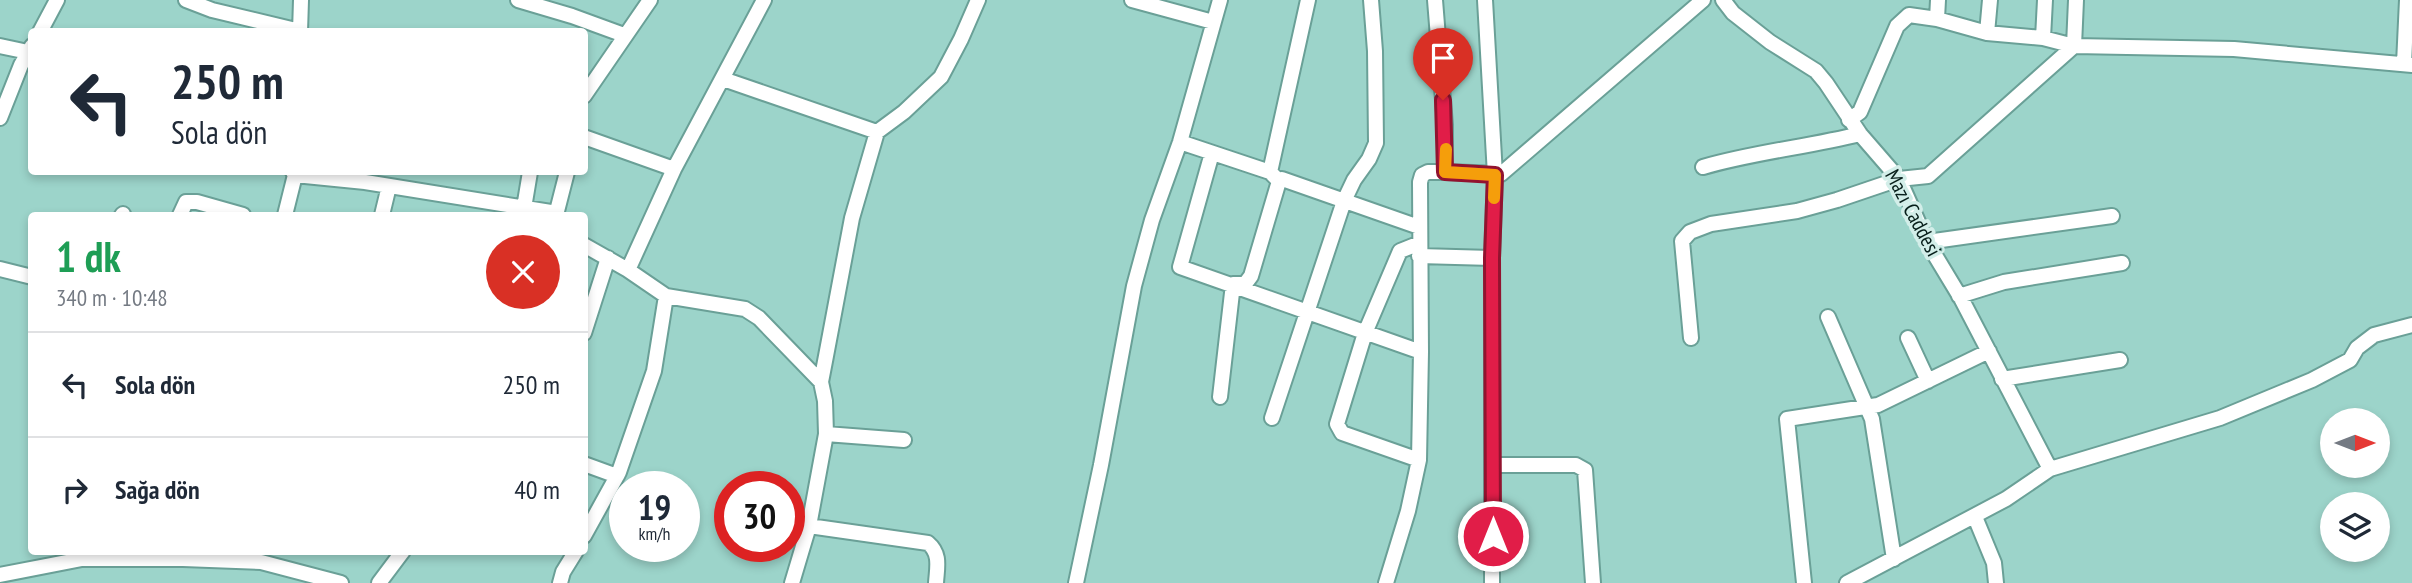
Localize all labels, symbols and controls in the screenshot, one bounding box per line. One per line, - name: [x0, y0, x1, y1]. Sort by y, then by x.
- pin: [1413, 28, 1473, 100]
- icon: arrive: [1424, 39, 1462, 77]
- text: 250 m: [171, 49, 284, 113]
- icon: left: [56, 56, 147, 147]
- text: Sola dön: [171, 111, 267, 153]
- street label: Mazı Caddesi: [1879, 165, 1948, 261]
- text: 1 dk: [56, 229, 121, 284]
- button: close: [486, 235, 560, 309]
- text: 340 m · 10:48: [56, 283, 168, 312]
- icon: left: [56, 366, 94, 404]
- text: Sola dön: [115, 368, 195, 401]
- text: 250 m: [502, 368, 560, 401]
- north arrow: [2320, 408, 2390, 478]
- map controls: [2320, 408, 2390, 562]
- icon: right: [56, 471, 94, 509]
- speed limit sign: 30: [714, 471, 805, 562]
- text: Sağa dön: [115, 473, 200, 506]
- text: 40 m: [514, 473, 560, 506]
- text: 19: [638, 484, 671, 530]
- button: layers: [2320, 492, 2390, 562]
- position arrow: [1456, 499, 1530, 573]
- text: km/h: [639, 522, 670, 545]

